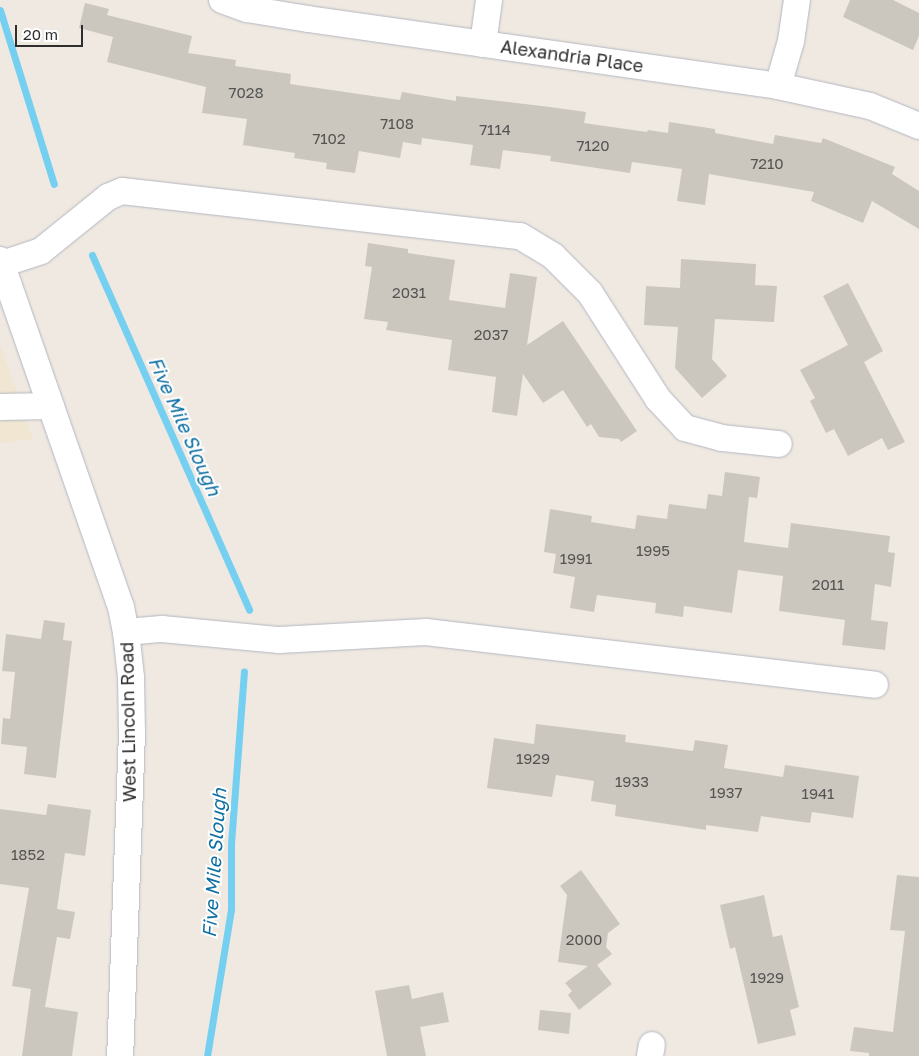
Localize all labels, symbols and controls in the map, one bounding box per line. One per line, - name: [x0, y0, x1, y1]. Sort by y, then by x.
- scale bar: [18, 15, 85, 47]
- text: 20 m: [23, 25, 58, 43]
- street label: Alexandria Place: [499, 35, 645, 77]
- house number: 7028: [228, 84, 264, 102]
- house number: 7108: [380, 115, 414, 133]
- house number: 7114: [479, 121, 511, 139]
- house number: 7102: [312, 130, 346, 148]
- house number: 7120: [576, 137, 610, 155]
- house number: 7210: [750, 155, 784, 173]
- house number: 2031: [392, 284, 426, 302]
- house number: 2037: [474, 326, 508, 344]
- water label: Five Mile Slough: [144, 353, 226, 499]
- house number: 1995: [636, 542, 670, 560]
- house number: 1991: [560, 550, 592, 568]
- house number: 2011: [812, 576, 844, 594]
- street label: West Lincoln Road: [116, 642, 140, 802]
- house number: 1929: [516, 750, 550, 768]
- house number: 1933: [615, 773, 649, 791]
- house number: 1937: [709, 784, 743, 802]
- house number: 1941: [802, 785, 834, 803]
- water label: Five Mile Slough: [197, 787, 231, 939]
- house number: 1852: [11, 846, 45, 864]
- house number: 2000: [566, 931, 602, 949]
- house number: 1929: [750, 969, 784, 987]

